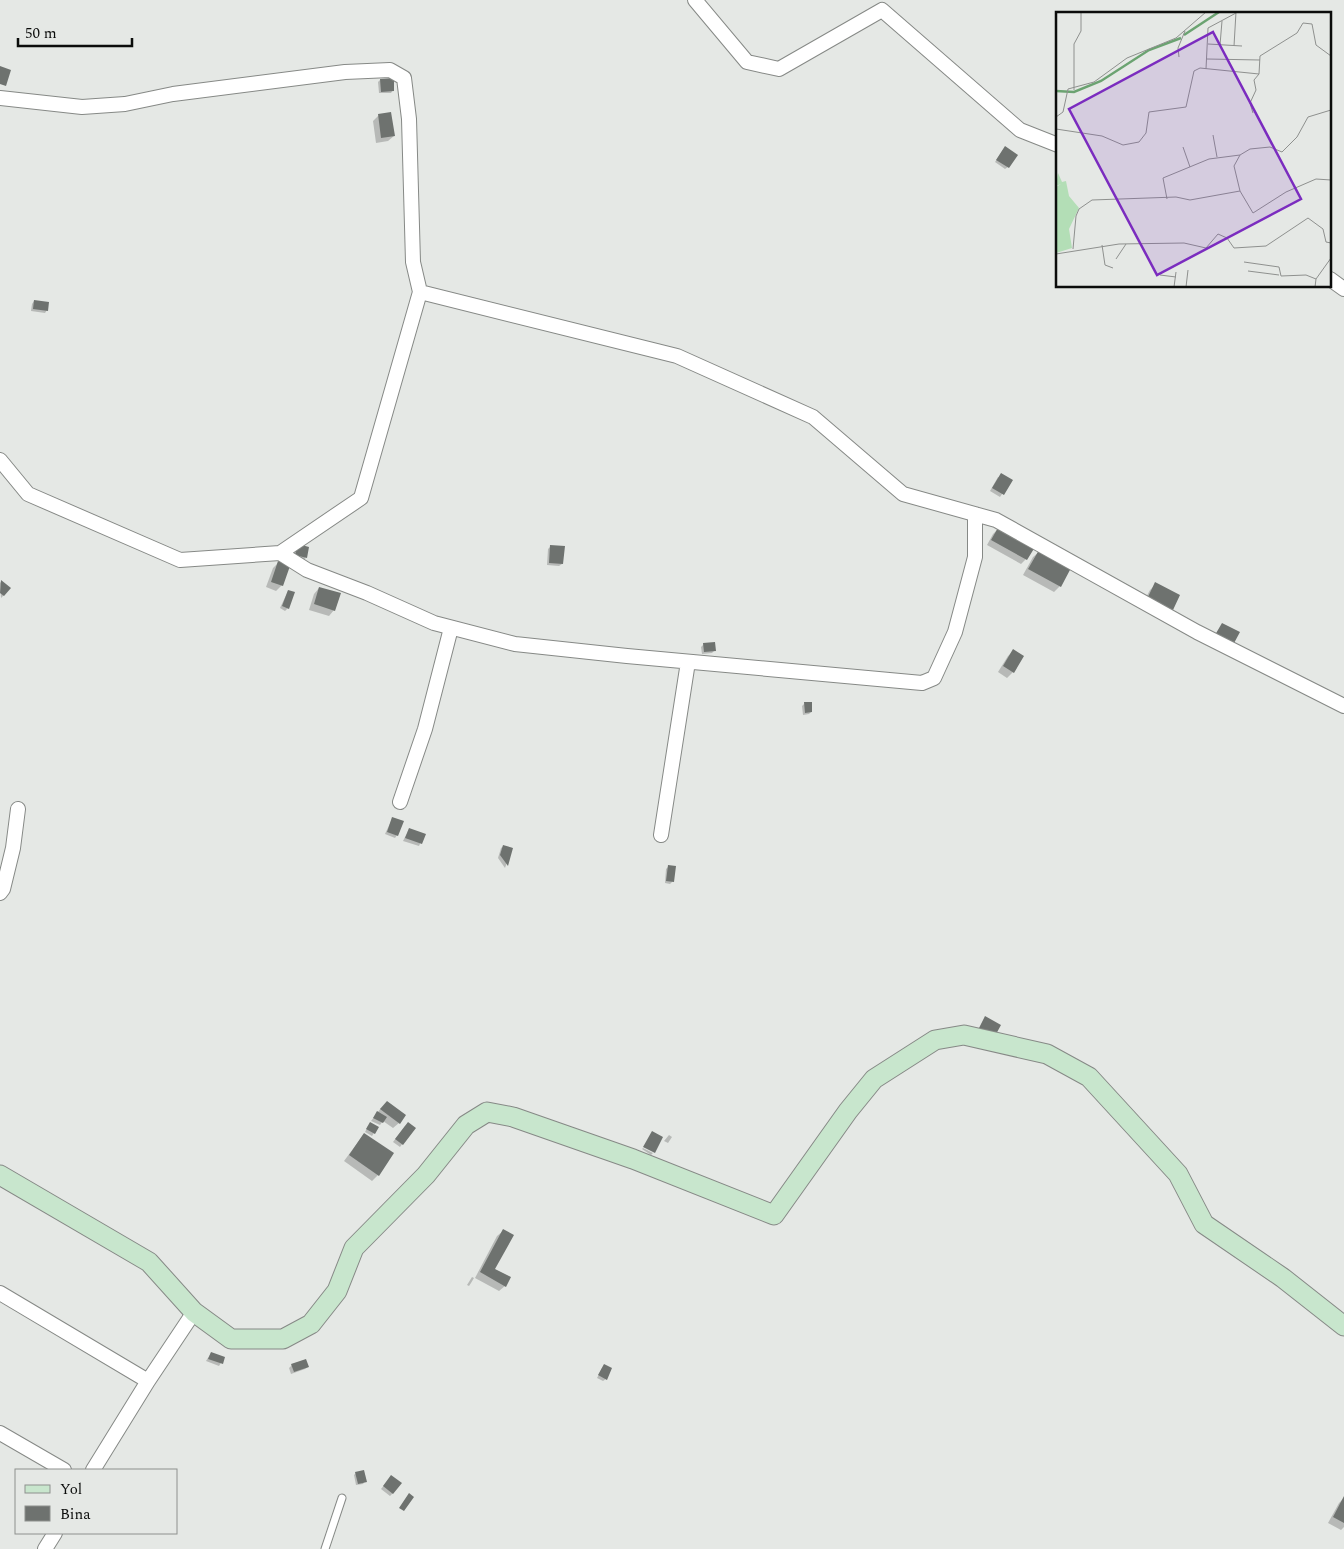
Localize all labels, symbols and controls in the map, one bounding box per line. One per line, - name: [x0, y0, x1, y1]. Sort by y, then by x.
- inset map: [1056, 12, 1332, 288]
- scale bar: [18, 15, 131, 47]
- text: 50 m: [25, 22, 57, 45]
- legend: [15, 1469, 178, 1534]
- text: Yol: [60, 1478, 82, 1501]
- text: Bina: [60, 1503, 91, 1526]

